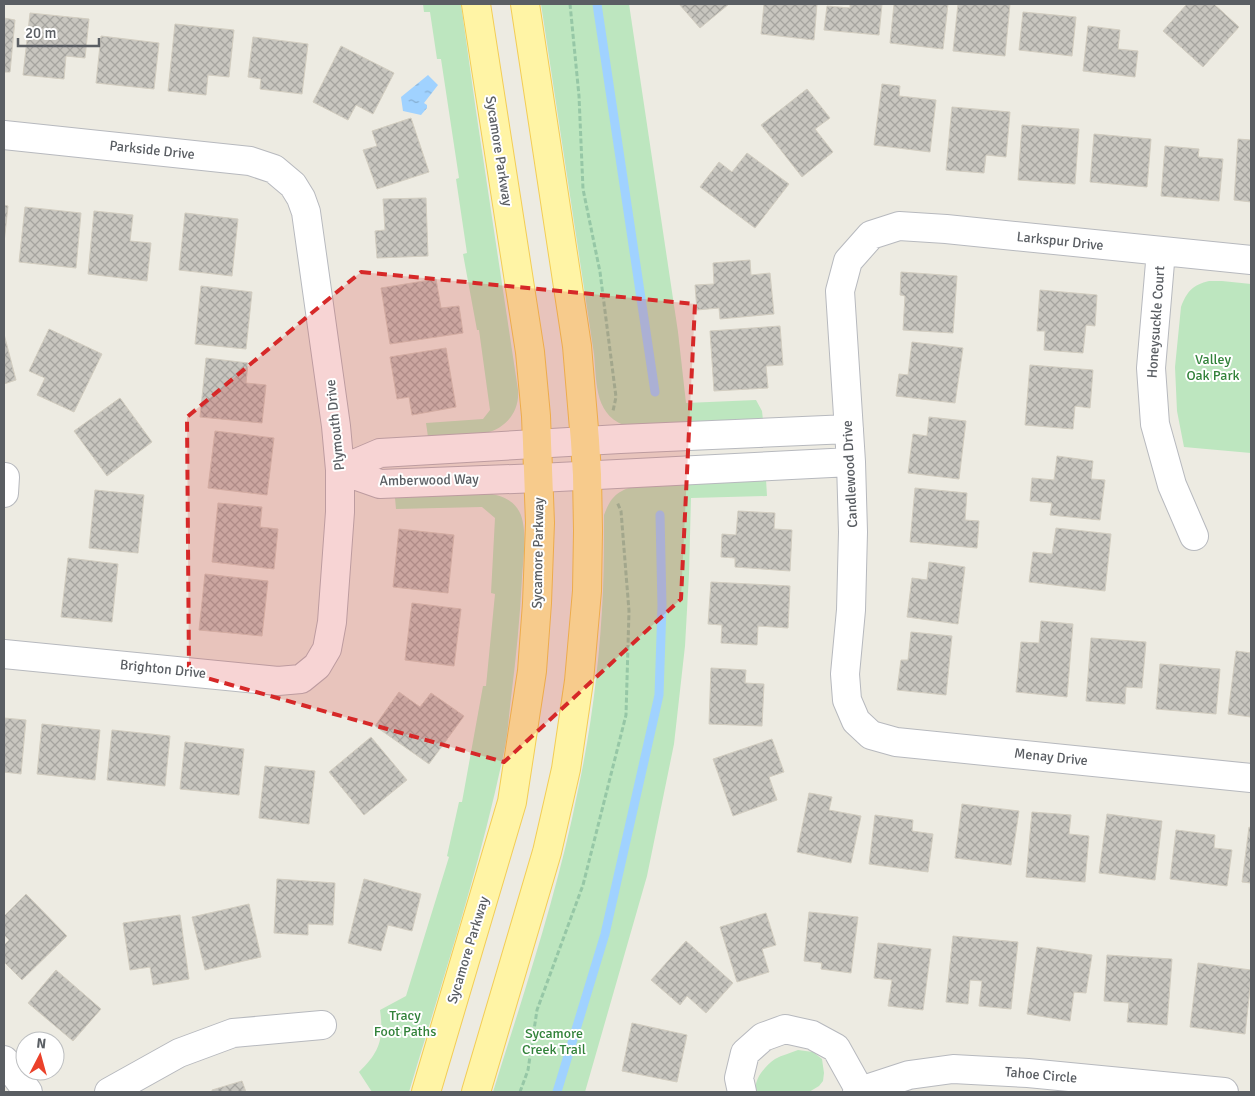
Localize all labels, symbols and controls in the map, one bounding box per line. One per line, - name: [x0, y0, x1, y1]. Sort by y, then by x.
- scale bar: [18, 15, 99, 47]
- text: 20 m: [25, 24, 56, 42]
- street label: Sycamore Parkway: [482, 95, 516, 208]
- street label: Parkside Drive: [109, 137, 195, 163]
- street label: Larkspur Drive: [1016, 228, 1104, 254]
- street label: Honeysuckle Court: [1144, 265, 1168, 379]
- park label: Valley Oak Park: [1186, 351, 1240, 384]
- street label: Plymouth Drive: [322, 379, 348, 471]
- street label: Candlewood Drive: [839, 420, 861, 528]
- street label: Amberwood Way: [379, 471, 479, 489]
- street label: Sycamore Parkway: [529, 497, 547, 609]
- street label: Brighton Drive: [119, 656, 207, 682]
- street label: Menay Drive: [1013, 745, 1089, 769]
- street label: Sycamore Parkway: [444, 894, 493, 1006]
- park label: Tracy Foot Paths: [374, 1007, 436, 1040]
- park label: Sycamore Creek Trail: [522, 1025, 586, 1058]
- north arrow: [15, 1031, 65, 1081]
- text: N: [36, 1035, 47, 1053]
- street label: Tahoe Circle: [1004, 1063, 1078, 1087]

